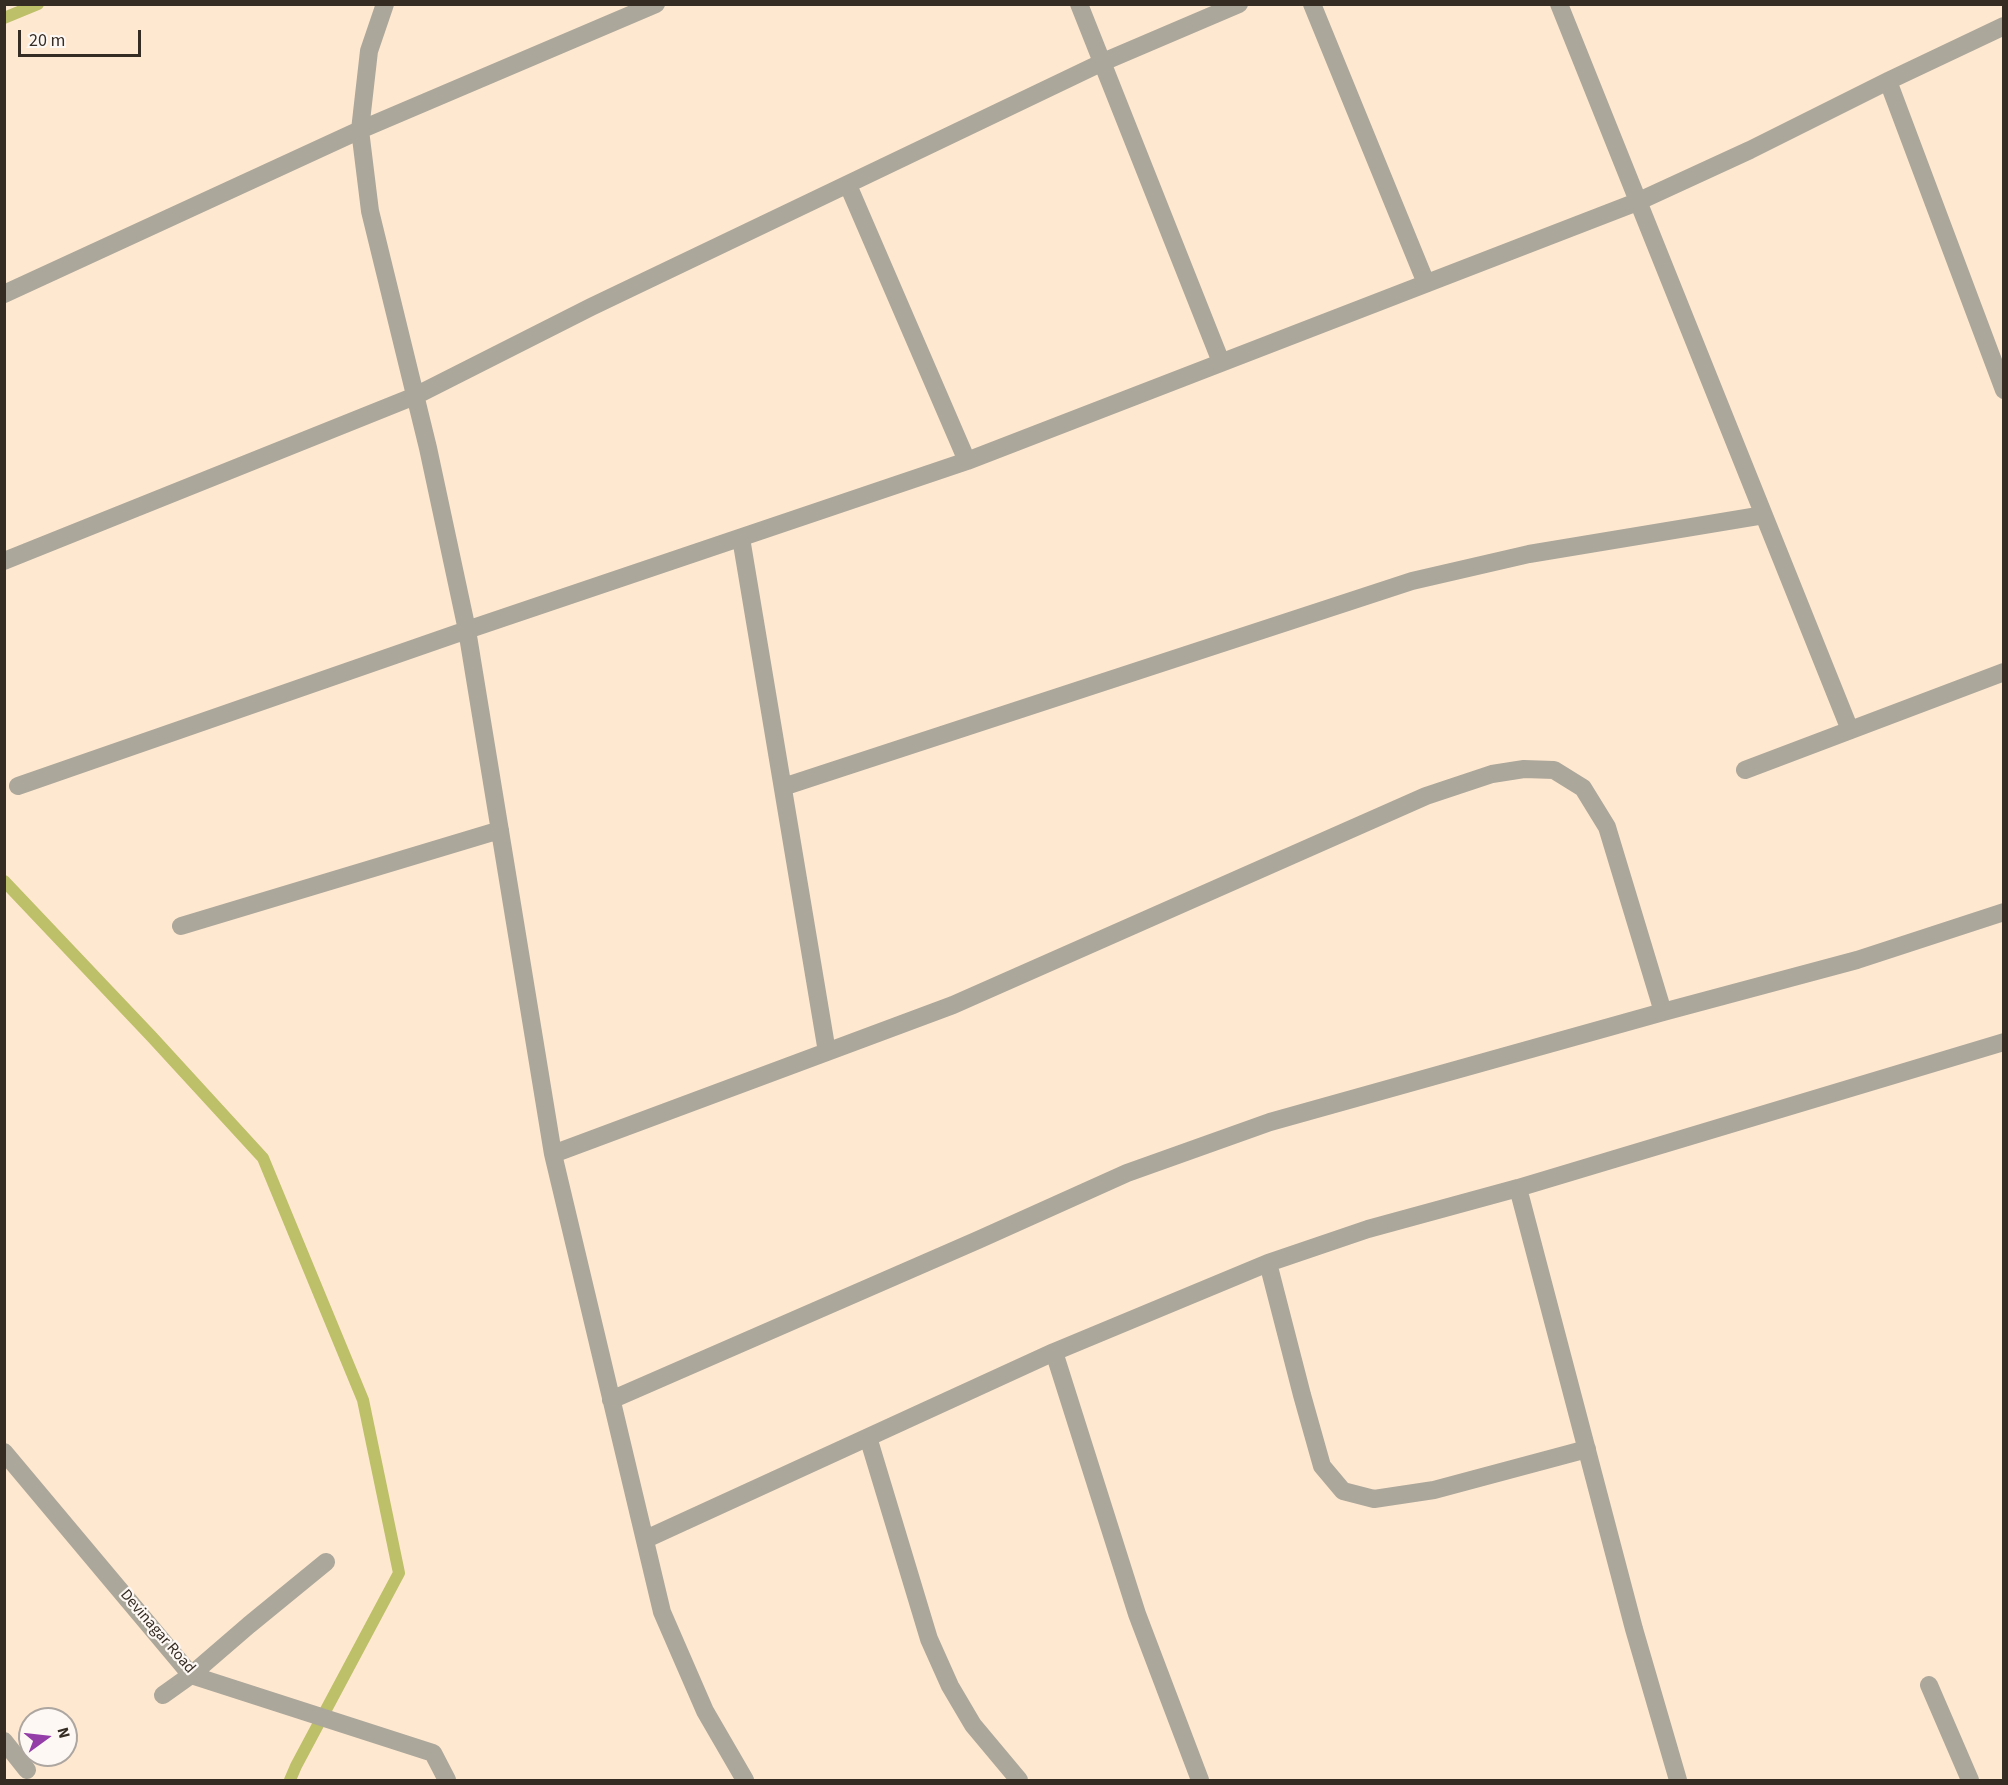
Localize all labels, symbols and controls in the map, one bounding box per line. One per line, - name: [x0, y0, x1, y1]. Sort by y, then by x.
- scale bar: [21, 18, 144, 56]
- text: 20 m: [29, 28, 65, 53]
- street label: Devinagar Road: [115, 1586, 199, 1678]
- north arrow: [18, 1707, 78, 1767]
- text: N: [51, 1725, 75, 1741]

